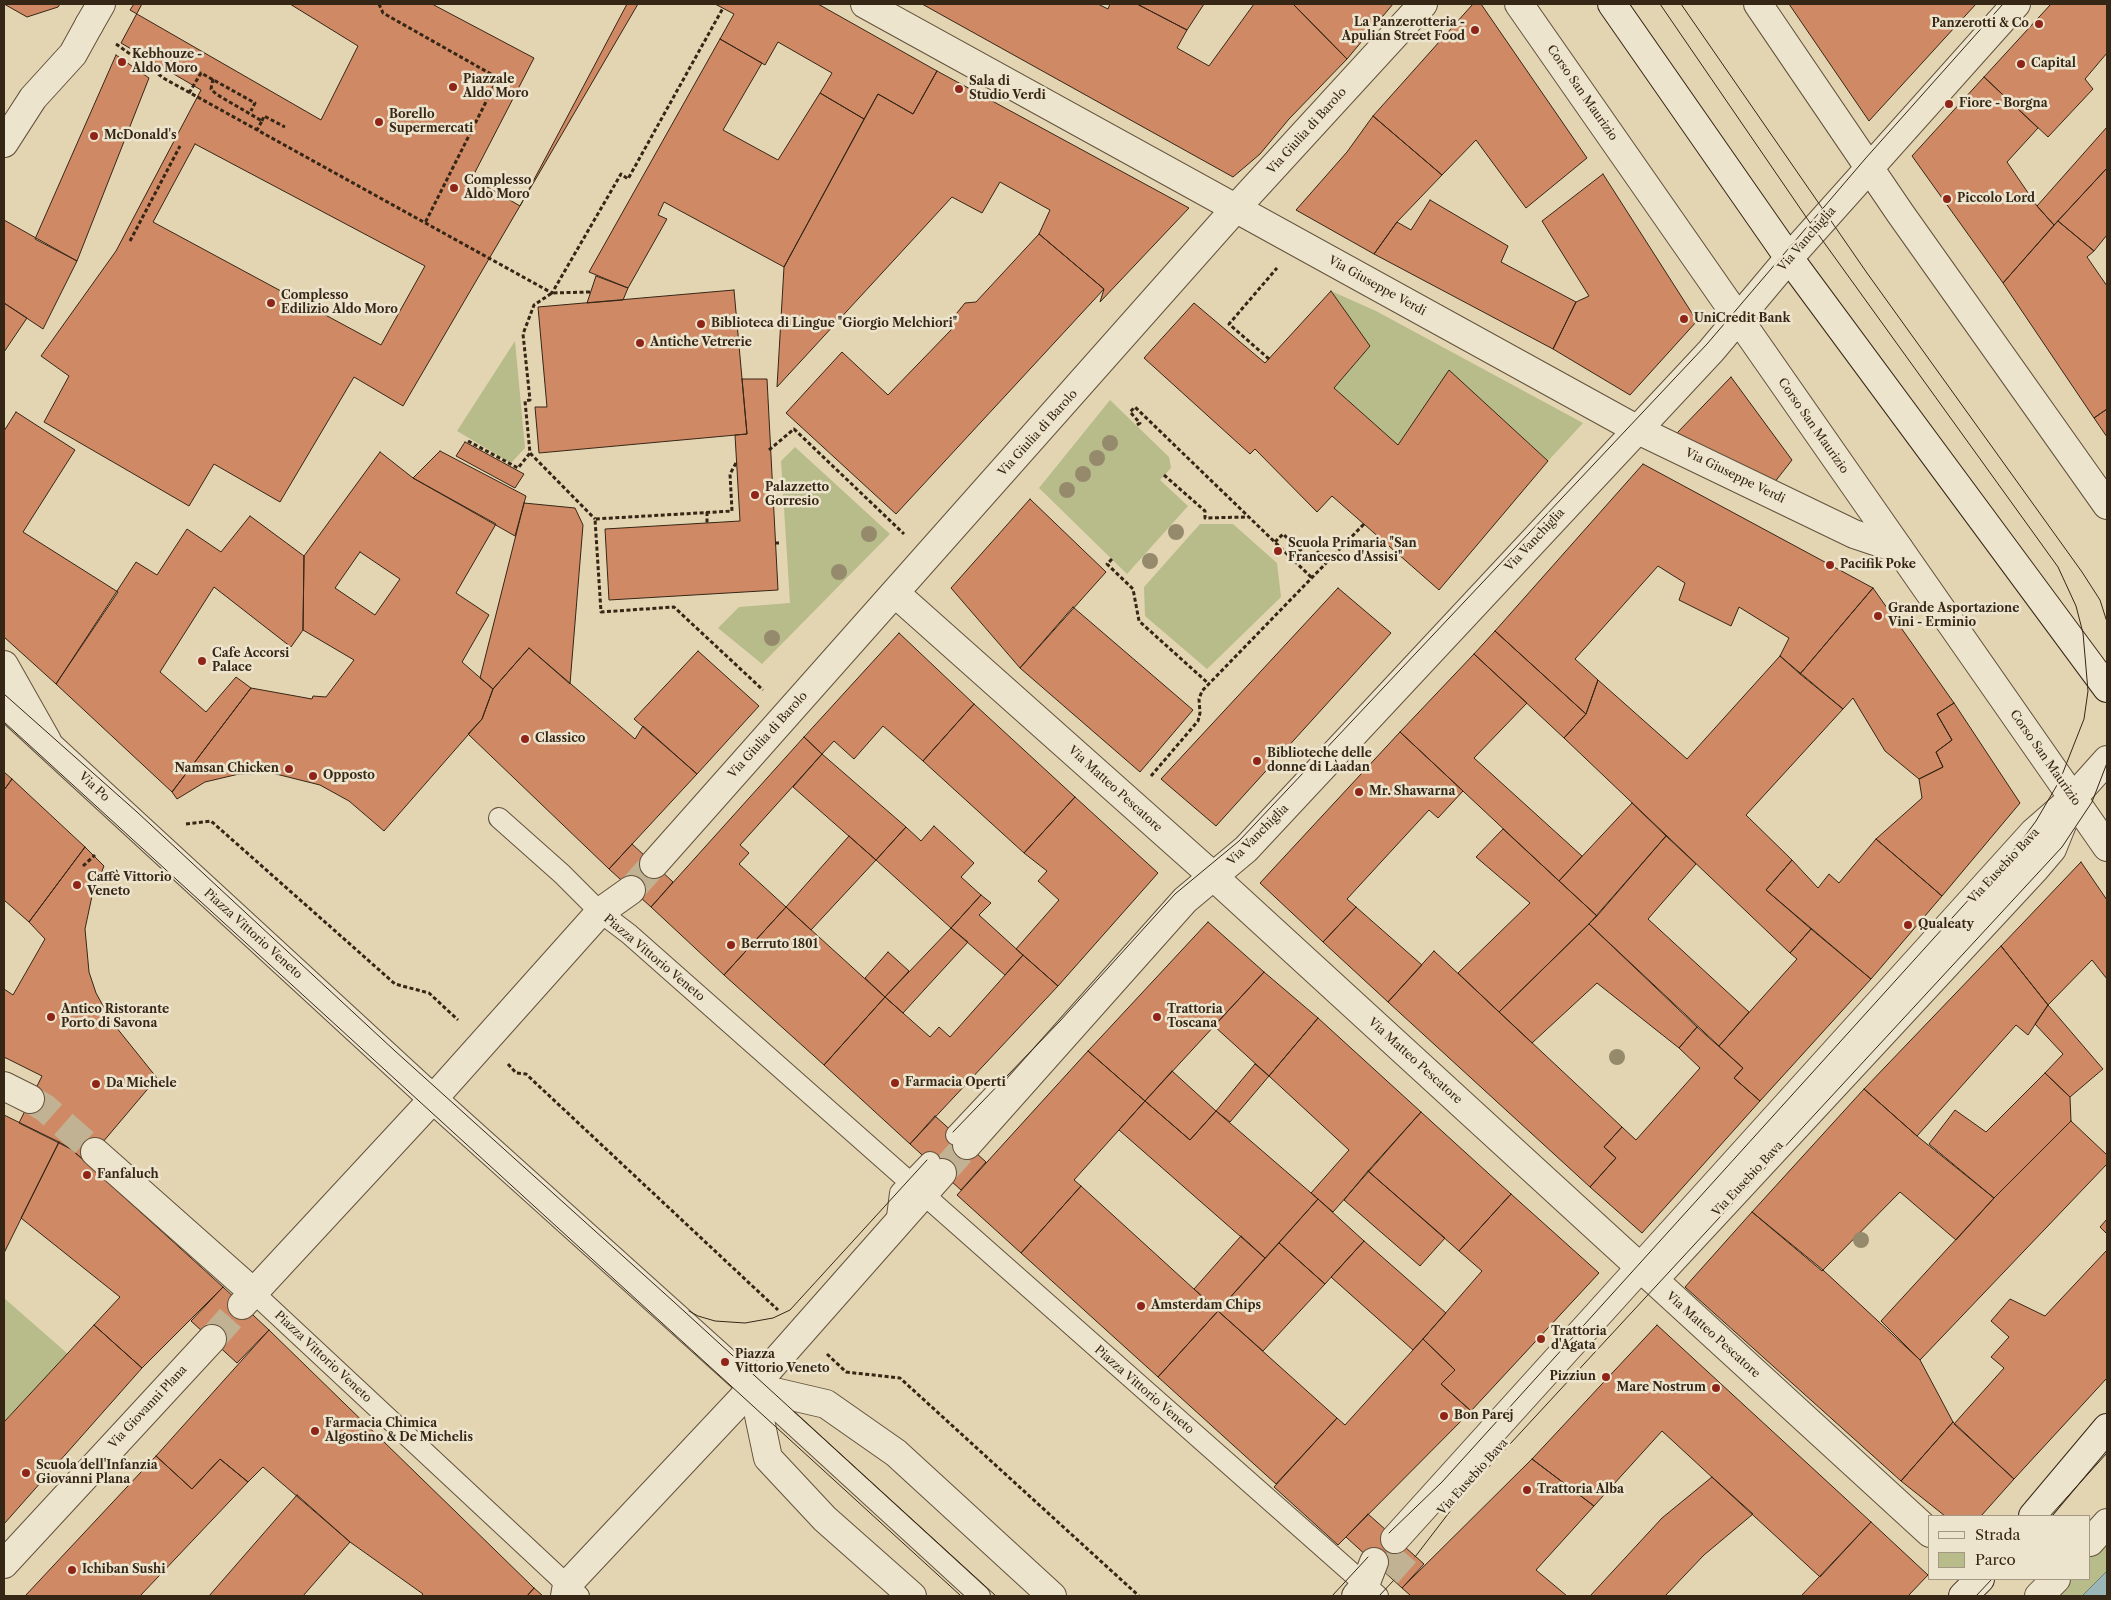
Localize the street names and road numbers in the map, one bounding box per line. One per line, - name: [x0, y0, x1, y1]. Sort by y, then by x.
- street label: Corso San Maurizio: [1544, 42, 1620, 144]
- street label: Via Giulia di Barolo: [1264, 85, 1350, 177]
- street label: Via Vanchiglia: [1775, 204, 1839, 274]
- street label: Via Giuseppe Verdi: [1326, 253, 1428, 319]
- street label: Corso San Maurizio: [1775, 375, 1851, 477]
- street label: Via Giulia di Barolo: [995, 387, 1081, 479]
- street label: Via Giuseppe Verdi: [1683, 446, 1787, 506]
- street label: Via Vanchiglia: [1502, 506, 1568, 574]
- street label: Via Giulia di Barolo: [725, 689, 811, 781]
- street label: Corso San Maurizio: [2007, 707, 2083, 809]
- street label: Via Matteo Pescatore: [1065, 743, 1165, 835]
- street label: Via Po: [76, 769, 112, 805]
- street label: Via Vanchiglia: [1224, 801, 1292, 869]
- street label: Via Eusebio Bava: [1965, 825, 2043, 907]
- street label: Piazza Vittorio Veneto: [201, 886, 305, 982]
- street label: Piazza Vittorio Veneto: [601, 912, 707, 1004]
- street label: Via Matteo Pescatore: [1365, 1015, 1465, 1107]
- street label: Via Eusebio Bava: [1709, 1138, 1787, 1220]
- street label: Via Matteo Pescatore: [1663, 1289, 1763, 1381]
- street label: Piazza Vittorio Veneto: [272, 1308, 374, 1406]
- street label: Piazza Vittorio Veneto: [1091, 1343, 1197, 1437]
- street label: Via Giovanni Plana: [106, 1363, 190, 1451]
- street label: Via Eusebio Bava: [1435, 1436, 1511, 1518]

